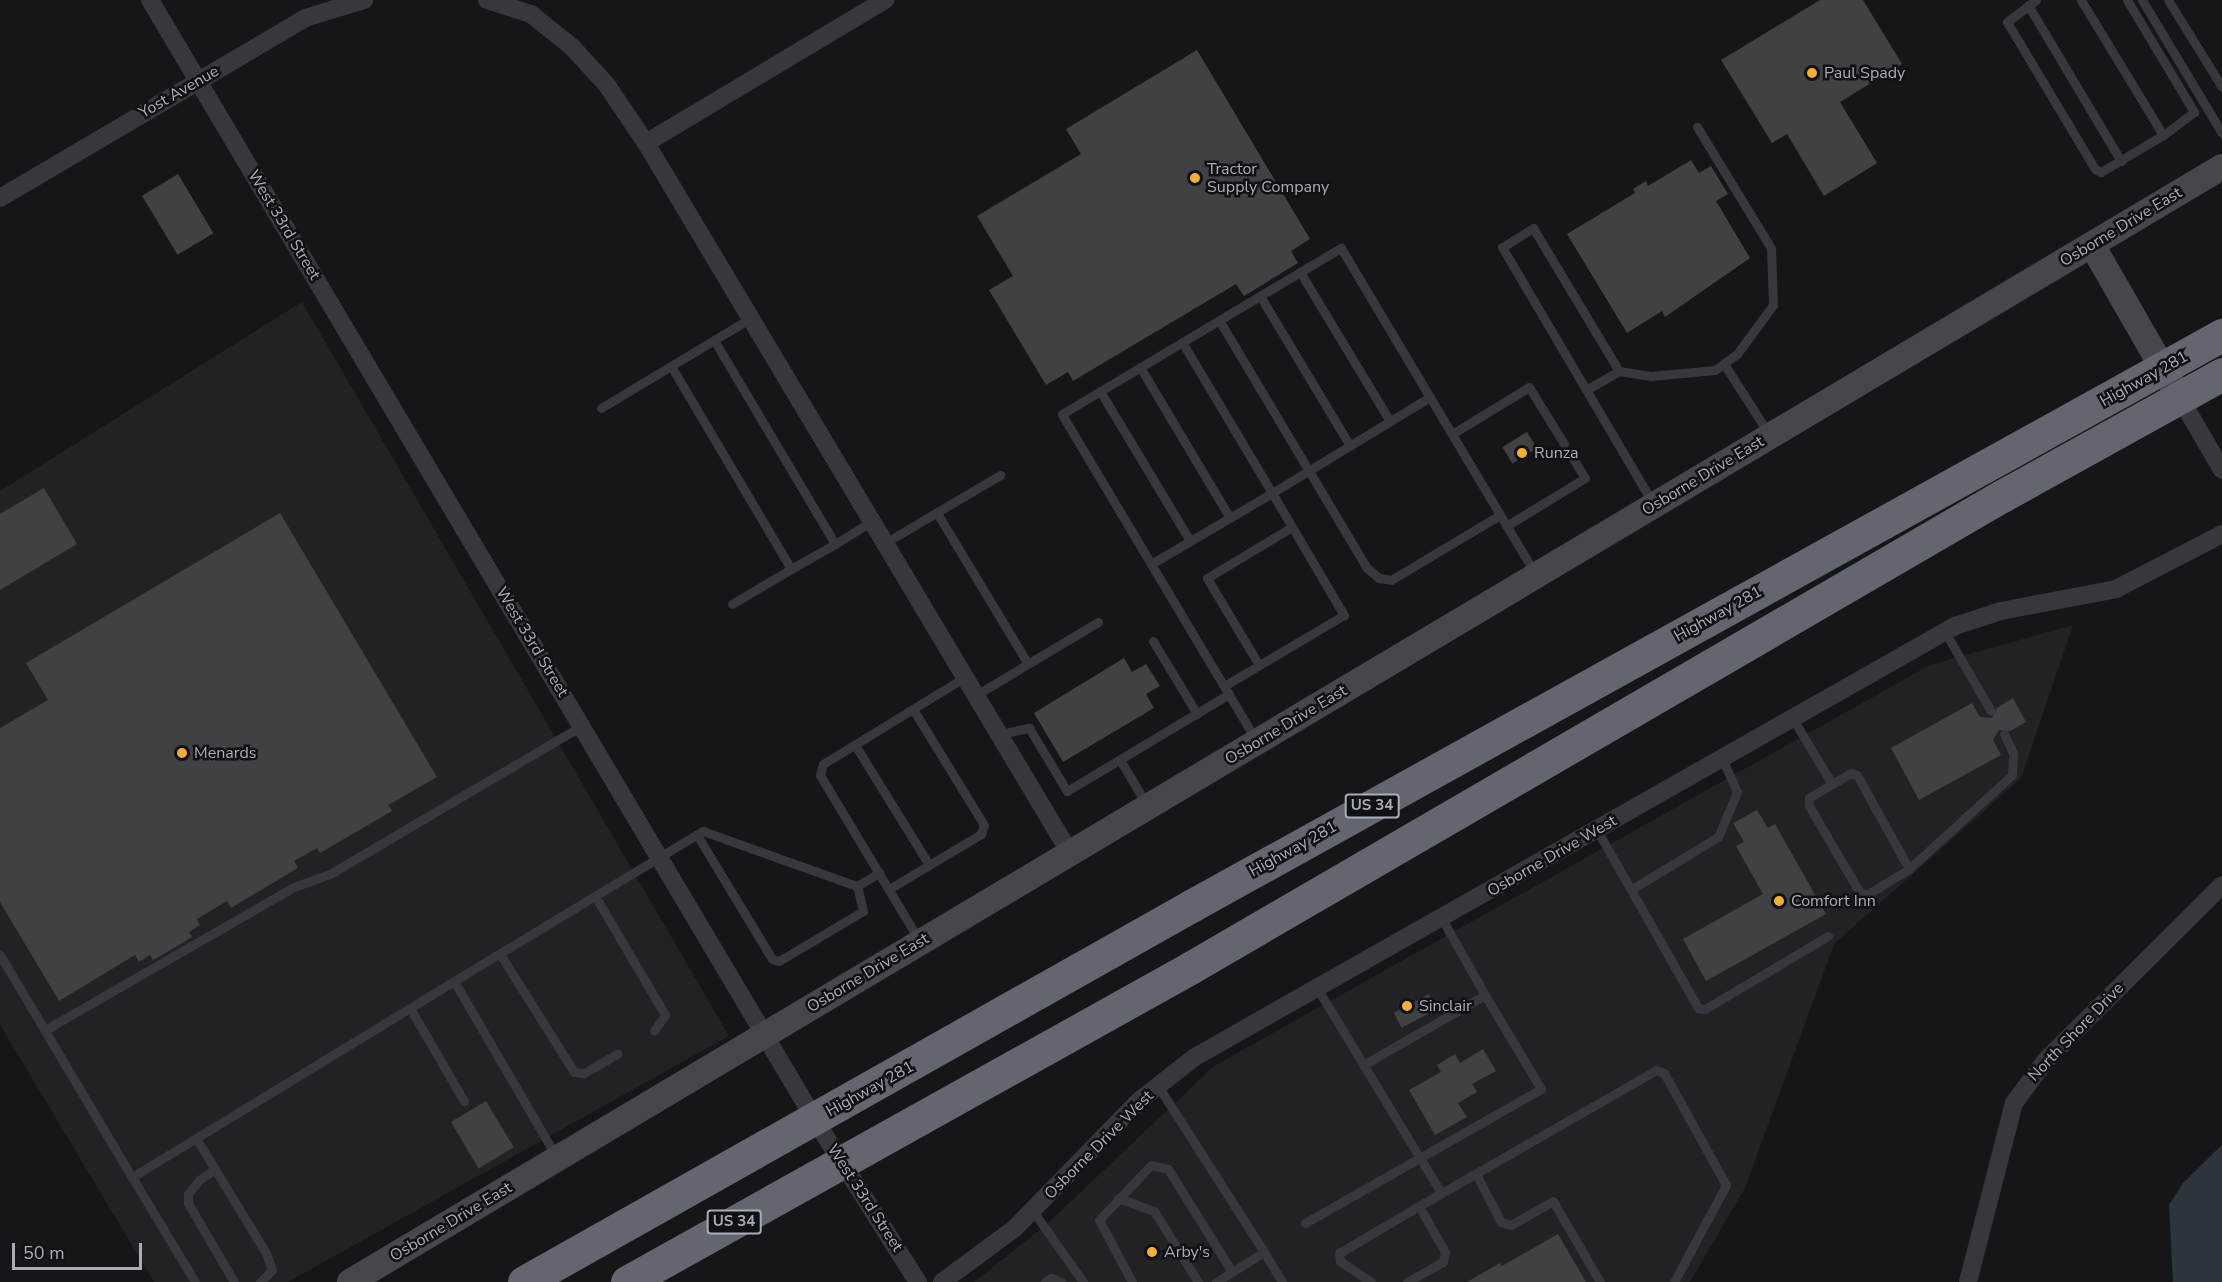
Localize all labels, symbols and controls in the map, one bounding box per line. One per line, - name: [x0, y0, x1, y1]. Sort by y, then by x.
- street label: Yost Avenue: [136, 61, 222, 123]
- place label: Paul Spady: [1824, 63, 1905, 83]
- marker: Paul Spady: [1805, 66, 1819, 80]
- place label: Tractor Supply Company: [1207, 159, 1329, 197]
- street label: West 33rd Street: [244, 167, 324, 283]
- marker: Tractor Supply Company: [1188, 171, 1202, 185]
- street label: Osborne Drive East: [2057, 183, 2185, 271]
- street label: Highway 281: [2097, 347, 2191, 411]
- street label: Osborne Drive East: [1639, 432, 1767, 520]
- place label: Runza: [1534, 443, 1579, 463]
- marker: Runza: [1515, 446, 1529, 460]
- street label: Highway 281: [1671, 582, 1765, 646]
- street label: West 33rd Street: [492, 584, 572, 700]
- street label: Osborne Drive East: [1222, 681, 1350, 769]
- place label: Menards: [194, 743, 256, 763]
- marker: Menards: [175, 746, 189, 760]
- road number: US 34: [1344, 794, 1400, 818]
- street label: Osborne Drive West: [1484, 811, 1620, 901]
- street label: Highway 281: [1246, 817, 1340, 881]
- place label: Comfort Inn: [1791, 891, 1876, 911]
- marker: Comfort Inn: [1772, 894, 1786, 908]
- street label: Osborne Drive East: [804, 929, 932, 1017]
- street label: North Shore Drive: [2024, 979, 2128, 1085]
- place label: Sinclair: [1419, 996, 1472, 1016]
- marker: Sinclair: [1400, 999, 1414, 1013]
- street label: Highway 281: [823, 1057, 917, 1121]
- street label: Osborne Drive West: [1041, 1087, 1157, 1203]
- street label: West 33rd Street: [823, 1141, 907, 1255]
- street label: Osborne Drive East: [387, 1178, 515, 1266]
- road number: US 34: [706, 1210, 762, 1234]
- scale bar: [15, 1231, 146, 1269]
- text: 50 m: [23, 1241, 65, 1265]
- place label: Arby's: [1164, 1242, 1210, 1262]
- marker: Arby's: [1145, 1245, 1159, 1259]

